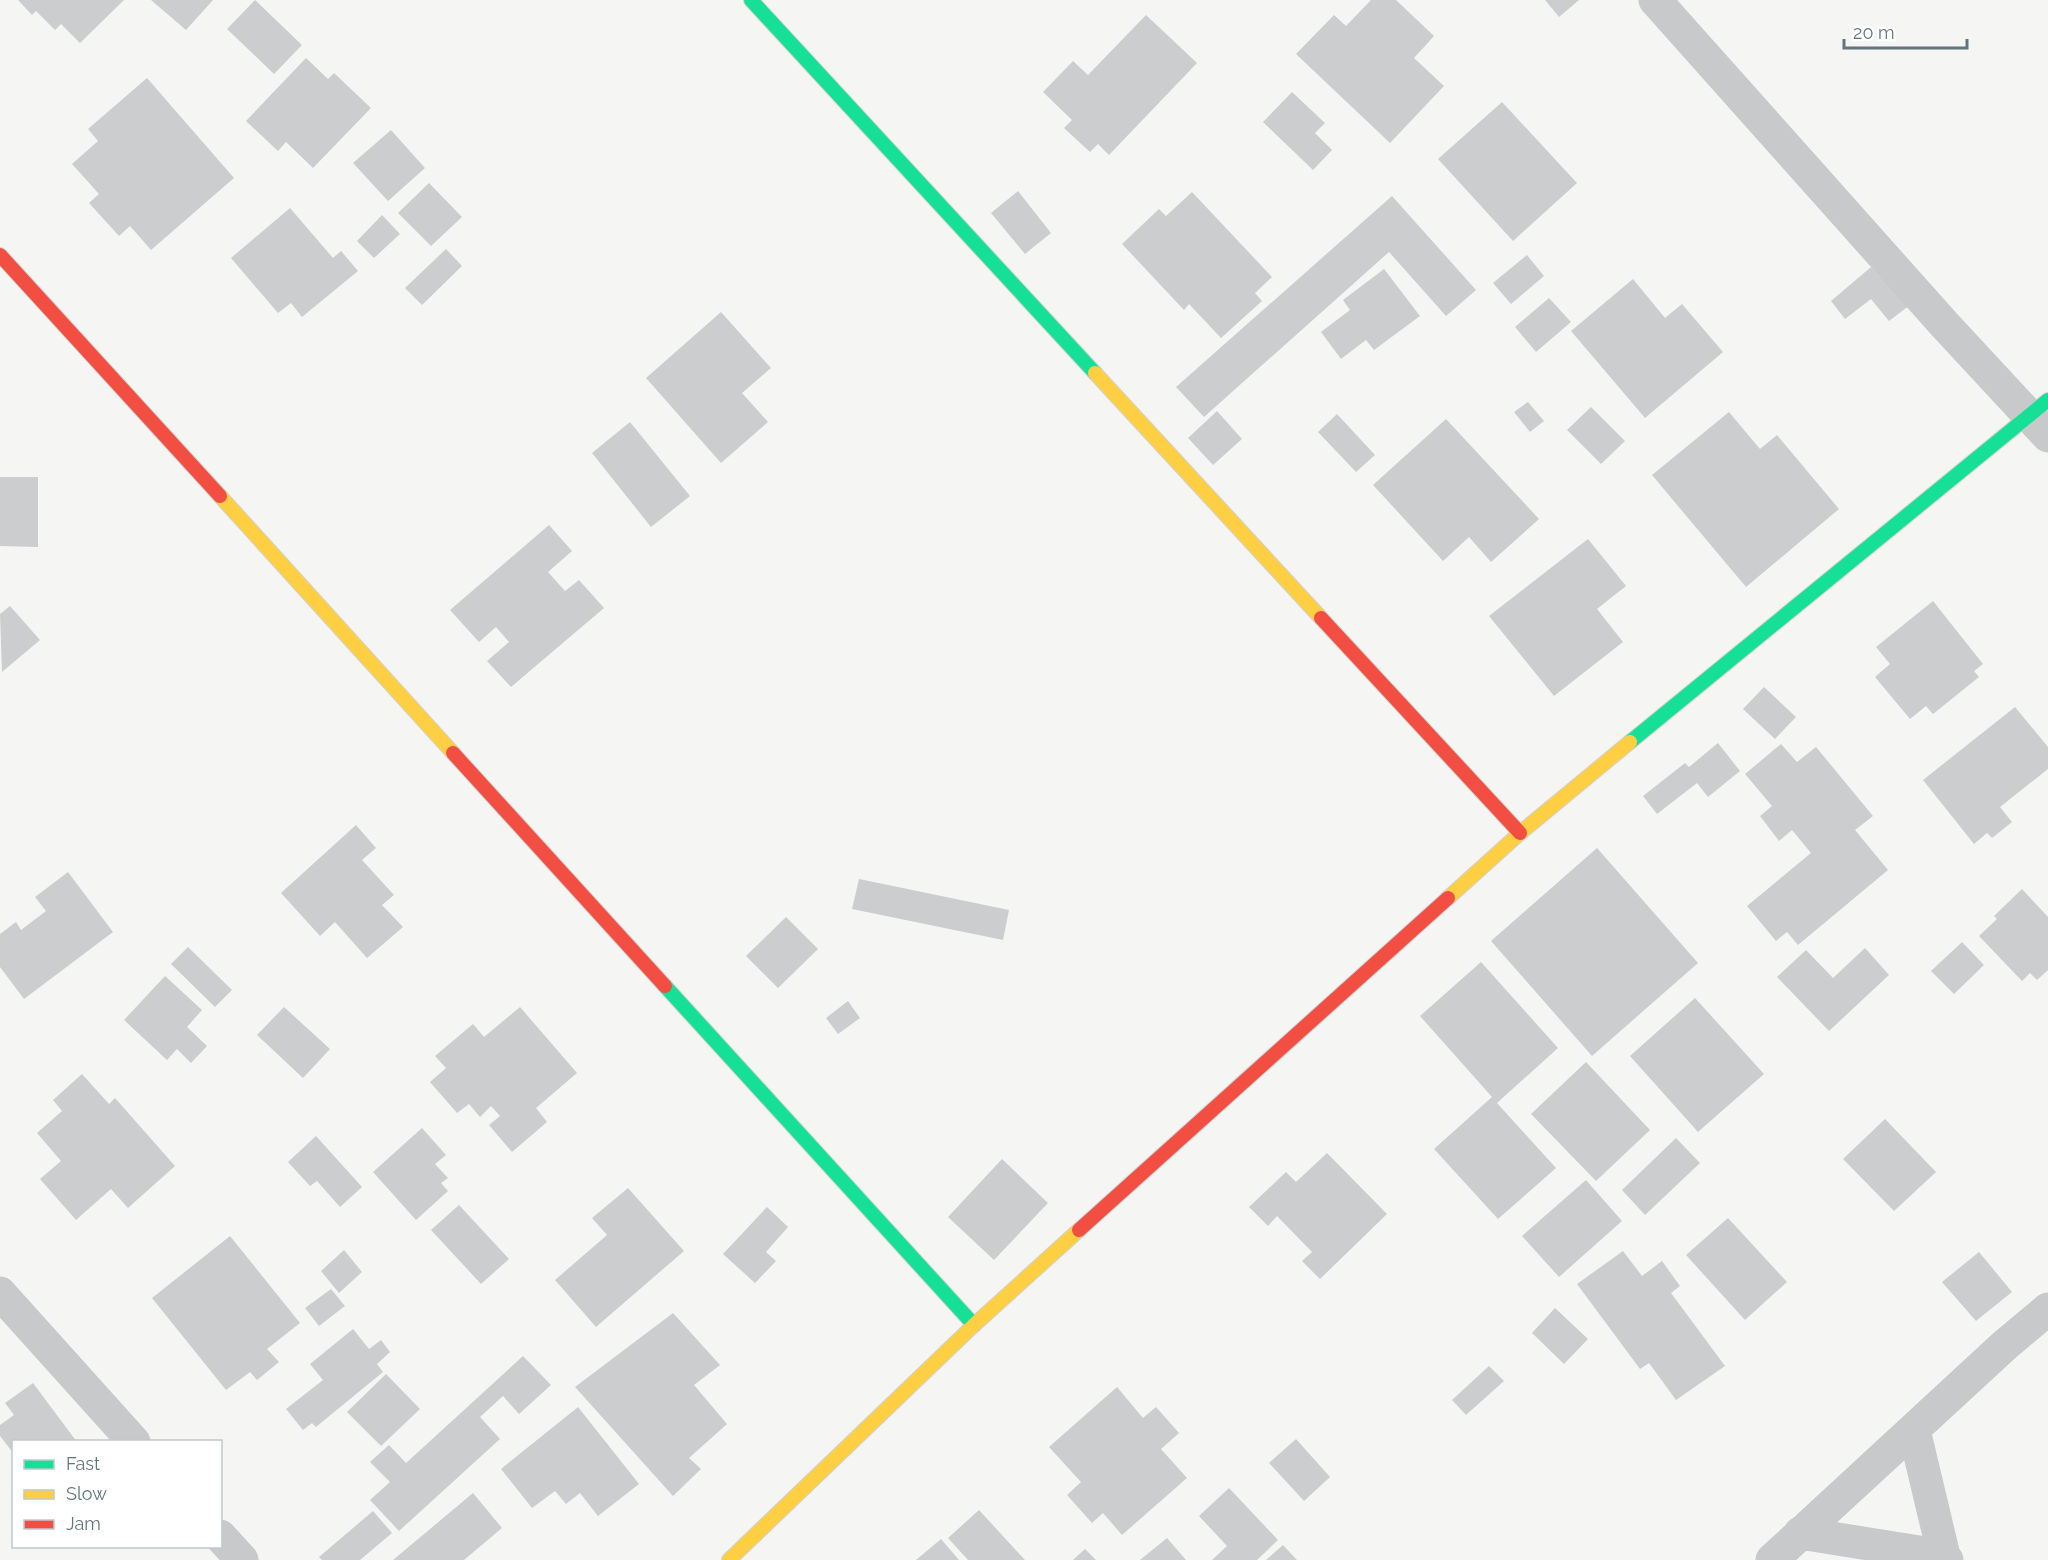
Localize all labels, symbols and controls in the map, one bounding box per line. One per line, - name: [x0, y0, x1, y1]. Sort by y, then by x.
- scale bar: [1844, 12, 1967, 50]
- text: 20 m: [1853, 22, 1895, 43]
- legend: [12, 1440, 222, 1548]
- text: Fast: [66, 1453, 100, 1474]
- text: Slow: [66, 1483, 107, 1504]
- text: Jam: [66, 1513, 101, 1534]

